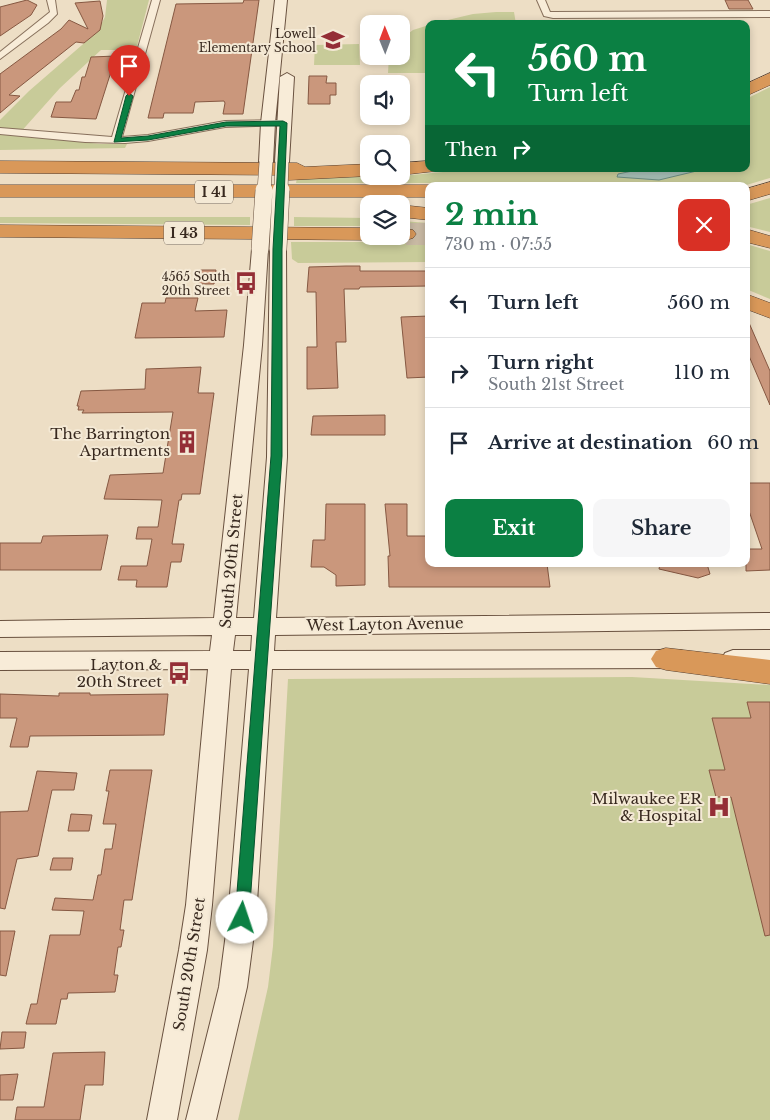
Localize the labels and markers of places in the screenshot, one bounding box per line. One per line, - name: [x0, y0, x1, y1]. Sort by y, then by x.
- place label: Lowell Elementary School: [199, 26, 316, 55]
- school or university icon: Lowell Elementary School: [320, 27, 346, 53]
- pin: [108, 45, 150, 96]
- place label: 4565 South 20th Street: [162, 269, 230, 298]
- bus stop icon: 4565 South 20th Street: [233, 270, 259, 296]
- place label: The Barrington Apartments: [50, 424, 170, 460]
- building icon: The Barrington Apartments: [174, 429, 200, 455]
- place label: Layton & 20th Street: [77, 655, 162, 691]
- bus stop icon: Layton & 20th Street: [166, 660, 192, 686]
- place label: Milwaukee ER & Hospital: [592, 789, 703, 825]
- hospital icon: Milwaukee ER & Hospital: [706, 794, 732, 820]

